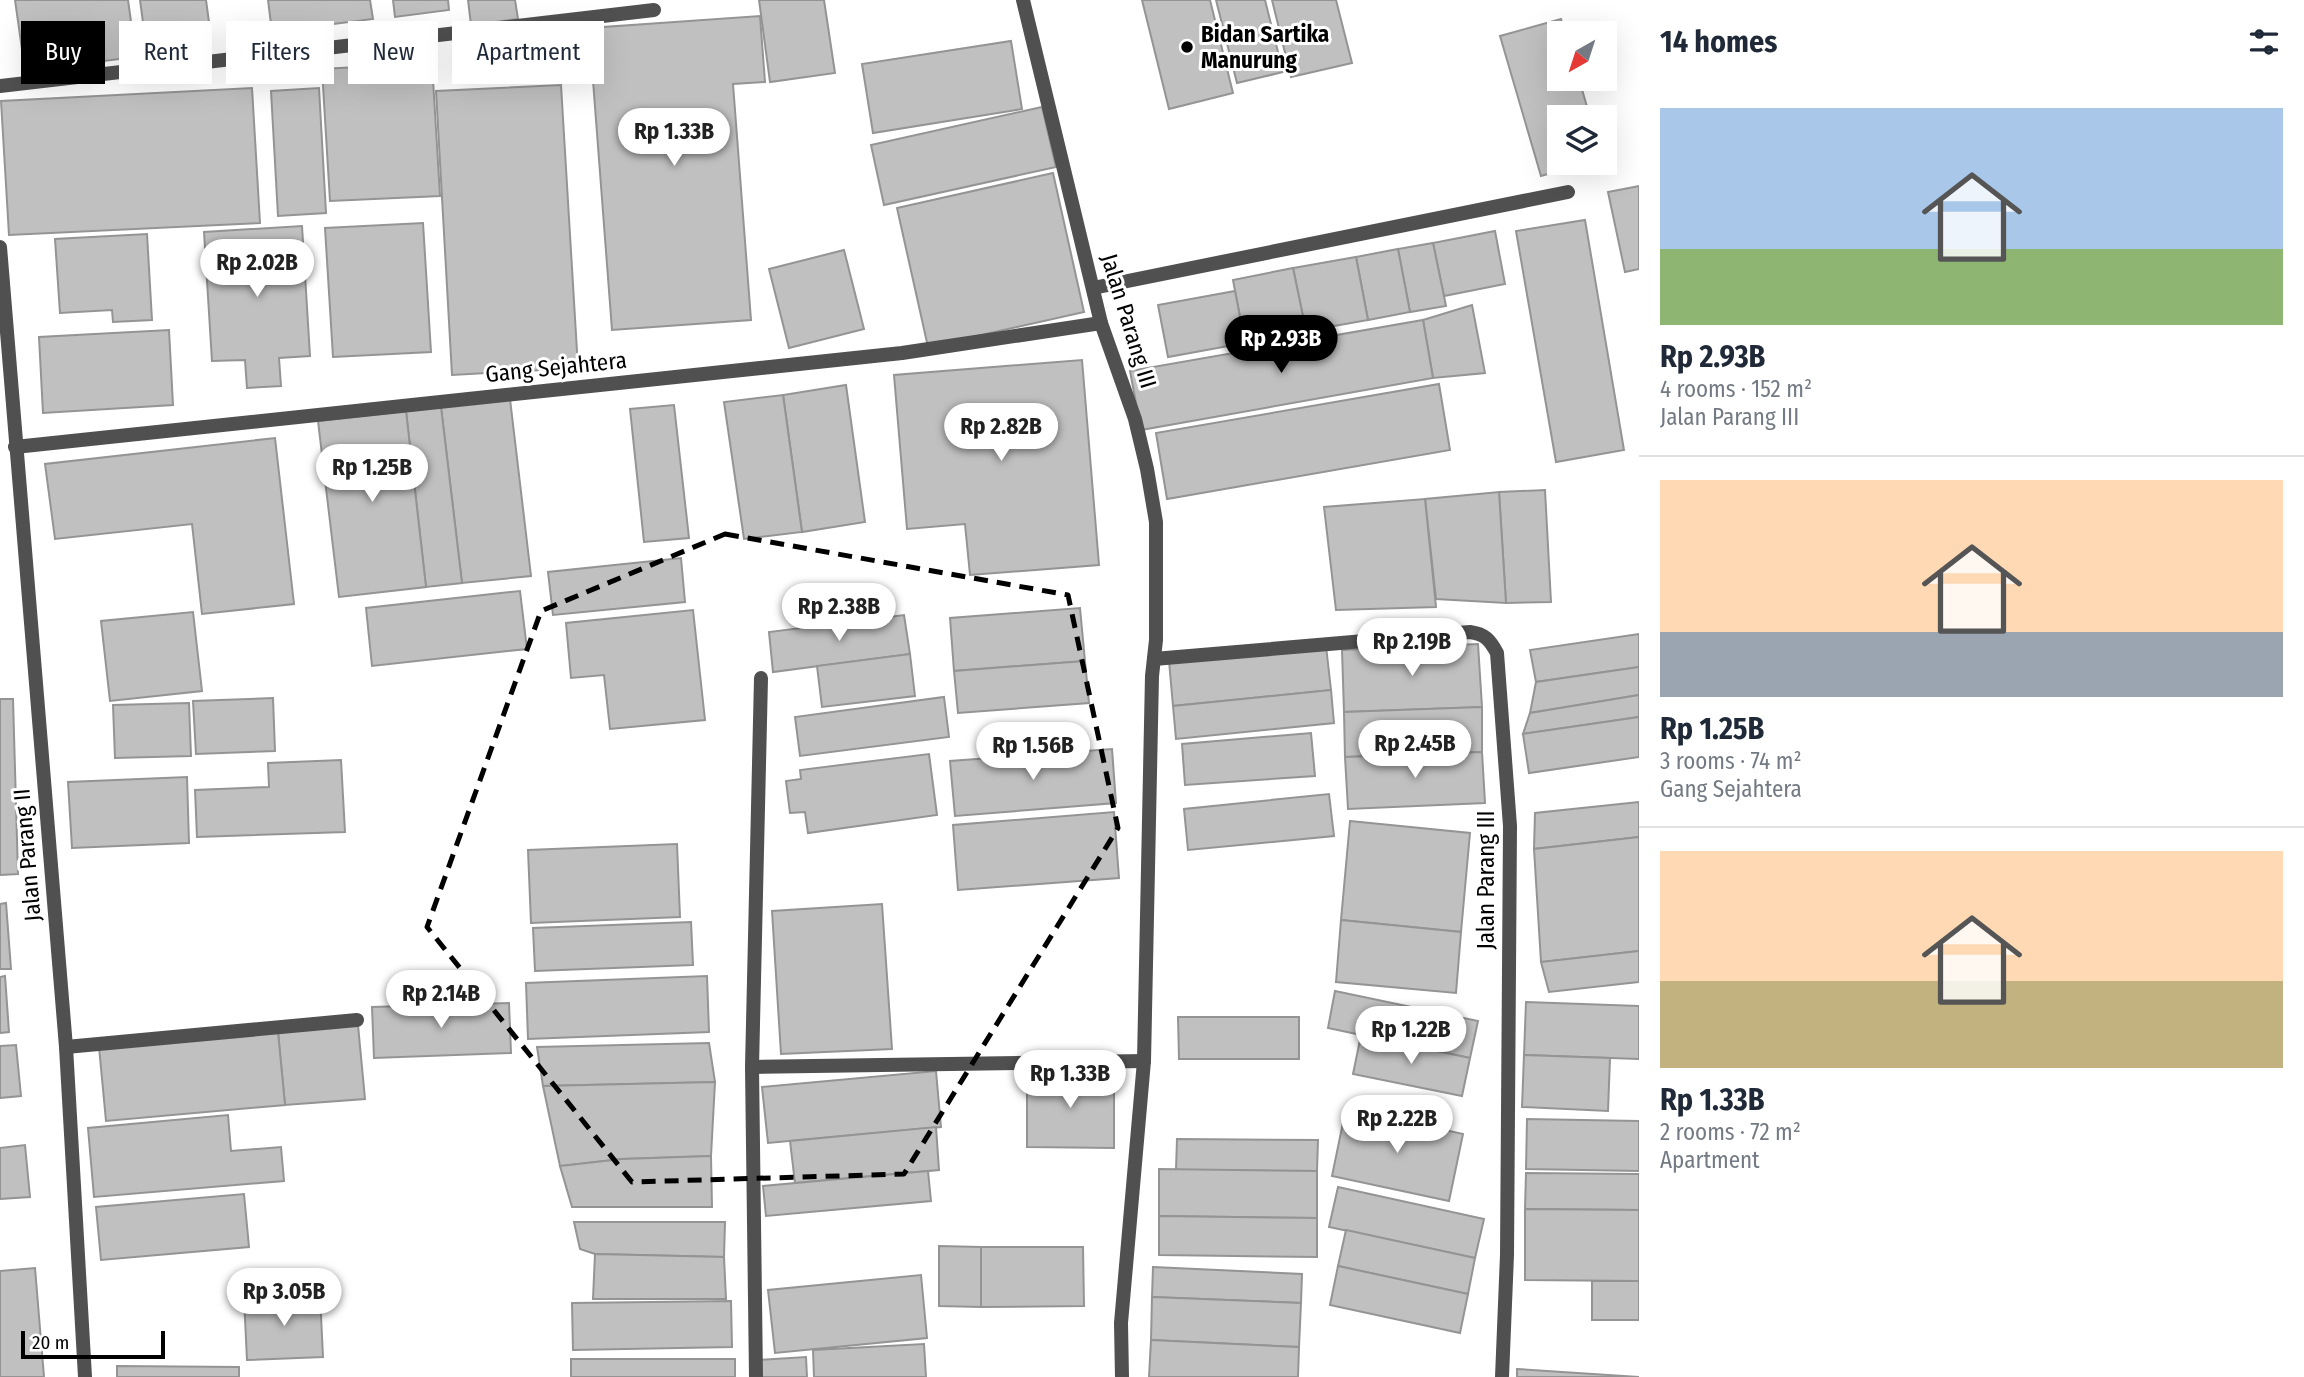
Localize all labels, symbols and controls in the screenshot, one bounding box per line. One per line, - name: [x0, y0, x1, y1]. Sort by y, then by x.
- place label: Bidan Sartika Manurung: [1201, 20, 1329, 74]
- chip: Buy: [21, 21, 105, 84]
- chip: Rent: [119, 21, 212, 84]
- chip: Filters: [226, 21, 334, 84]
- chip: New: [348, 21, 438, 84]
- chip: Apartment: [452, 21, 604, 84]
- north arrow: [1547, 21, 1617, 91]
- map controls: [1547, 21, 1617, 175]
- icon: filters: [2245, 23, 2283, 61]
- text: 14 homes: [1660, 24, 1777, 60]
- marker: Bidan Sartika Manurung: [1179, 39, 1195, 55]
- button: layers: [1547, 105, 1617, 175]
- pin: Rp 1.33B: [602, 108, 746, 168]
- text: Rp 1.33B: [634, 117, 714, 145]
- icon: home: [1909, 154, 2035, 280]
- pin: Rp 2.02B: [185, 240, 329, 299]
- text: Rp 2.02B: [216, 248, 298, 276]
- street label: Jalan Parang III: [1095, 250, 1163, 392]
- pin: Rp 2.93B: [1209, 316, 1353, 375]
- text: Rp 2.93B: [1241, 324, 1321, 352]
- text: Rp 2.93B: [1660, 339, 1765, 375]
- street label: Gang Sejahtera: [484, 346, 628, 388]
- text: 4 rooms · 152 m²: [1660, 375, 1812, 403]
- text: Jalan Parang III: [1660, 403, 1799, 431]
- pin: Rp 2.82B: [929, 404, 1073, 463]
- text: Rp 2.82B: [960, 412, 1042, 440]
- pin: Rp 1.25B: [300, 444, 444, 504]
- text: Rp 1.25B: [332, 453, 412, 481]
- icon: home: [1909, 526, 2035, 652]
- pin: Rp 2.38B: [767, 584, 911, 643]
- text: Rp 2.38B: [798, 592, 880, 620]
- pin: Rp 2.19B: [1340, 618, 1484, 678]
- text: Rp 2.19B: [1373, 627, 1451, 655]
- text: Rp 1.25B: [1660, 711, 1764, 747]
- pin: Rp 2.45B: [1343, 720, 1487, 780]
- pin: Rp 1.56B: [961, 722, 1105, 782]
- text: Rp 2.45B: [1374, 729, 1456, 757]
- text: Rp 1.56B: [992, 731, 1074, 759]
- text: 3 rooms · 74 m²: [1660, 747, 1802, 775]
- text: Gang Sejahtera: [1660, 775, 1802, 803]
- street label: Jalan Parang II: [7, 787, 47, 923]
- street label: Jalan Parang III: [1472, 810, 1500, 950]
- icon: home: [1909, 897, 2035, 1023]
- pin: Rp 2.14B: [369, 970, 513, 1030]
- text: Rp 2.14B: [402, 979, 480, 1007]
- pin: Rp 1.22B: [1339, 1006, 1483, 1066]
- text: Rp 1.22B: [1371, 1015, 1451, 1043]
- pin: Rp 1.33B: [998, 1050, 1142, 1110]
- text: Rp 1.33B: [1030, 1059, 1110, 1087]
- text: Rp 1.33B: [1660, 1082, 1765, 1118]
- pin: Rp 2.22B: [1325, 1096, 1469, 1155]
- text: Rp 2.22B: [1357, 1104, 1437, 1132]
- text: 2 rooms · 72 m²: [1660, 1118, 1801, 1146]
- text: Apartment: [1660, 1146, 1760, 1174]
- pin: Rp 3.05B: [212, 1268, 356, 1328]
- text: Rp 3.05B: [243, 1277, 325, 1305]
- scale bar: [21, 1328, 164, 1360]
- text: 20 m: [32, 1331, 69, 1354]

